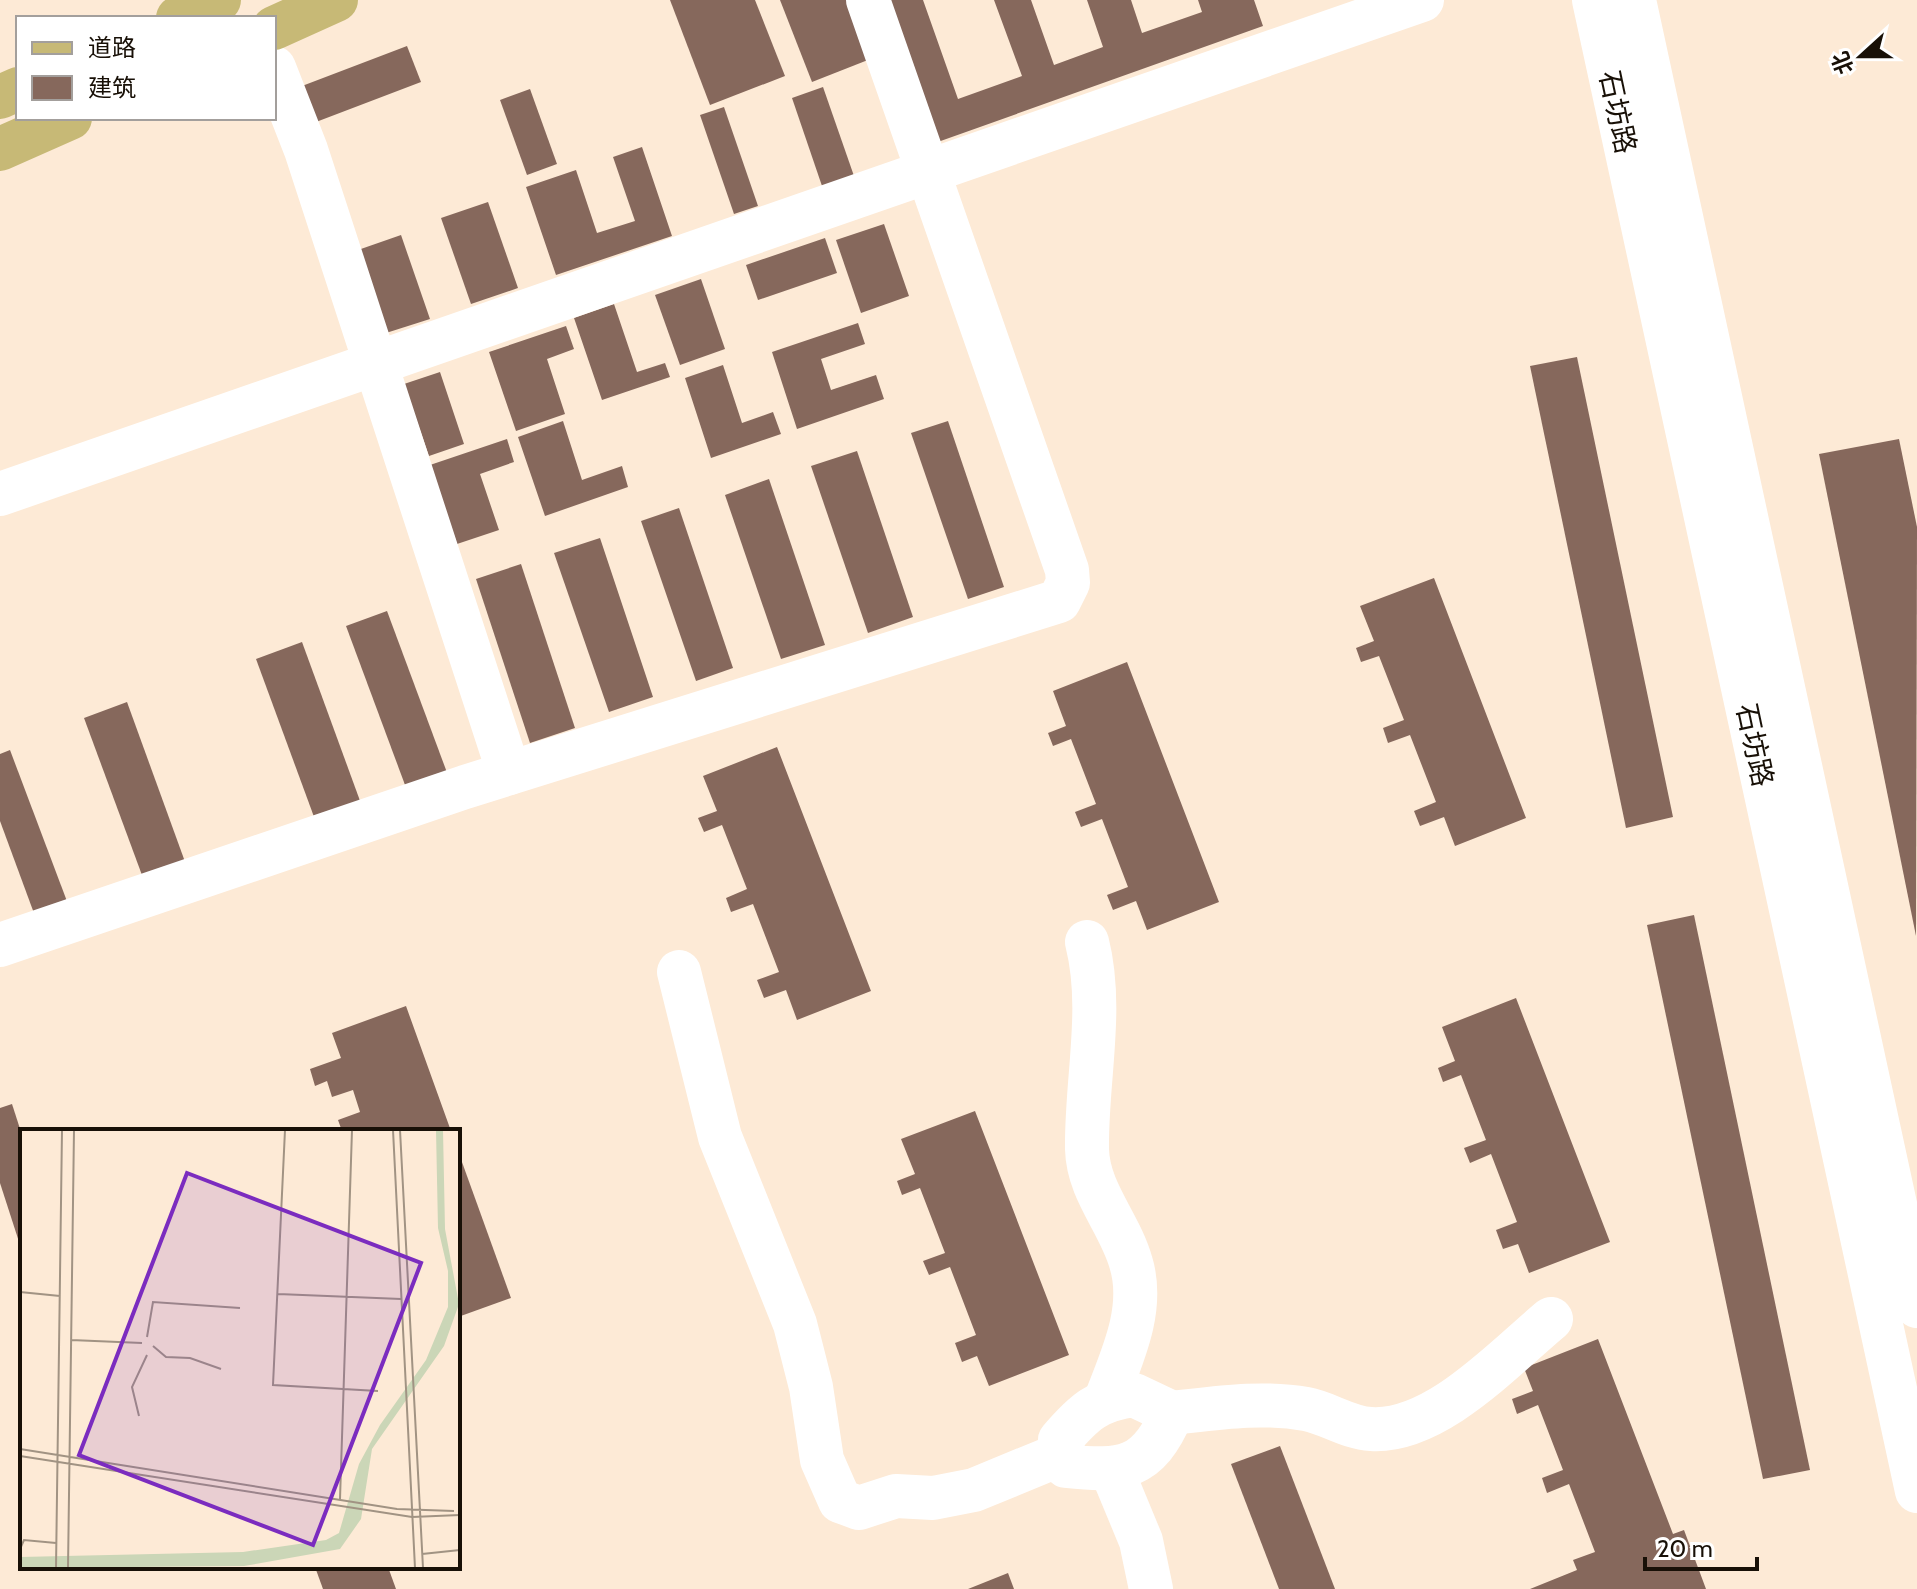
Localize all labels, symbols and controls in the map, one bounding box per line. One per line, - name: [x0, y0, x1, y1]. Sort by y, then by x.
- legend: [16, 16, 276, 120]
- north arrow: [1821, 16, 1901, 96]
- text: 道路: [88, 33, 136, 62]
- text: 北: [1826, 48, 1859, 78]
- street label: 石坊路: [1593, 67, 1643, 157]
- text: 建筑: [88, 73, 136, 102]
- street label: 石坊路: [1730, 700, 1780, 790]
- inset map: [20, 1129, 460, 1569]
- scale bar: [1645, 1521, 1757, 1571]
- text: 20 m: [1657, 1534, 1713, 1563]

